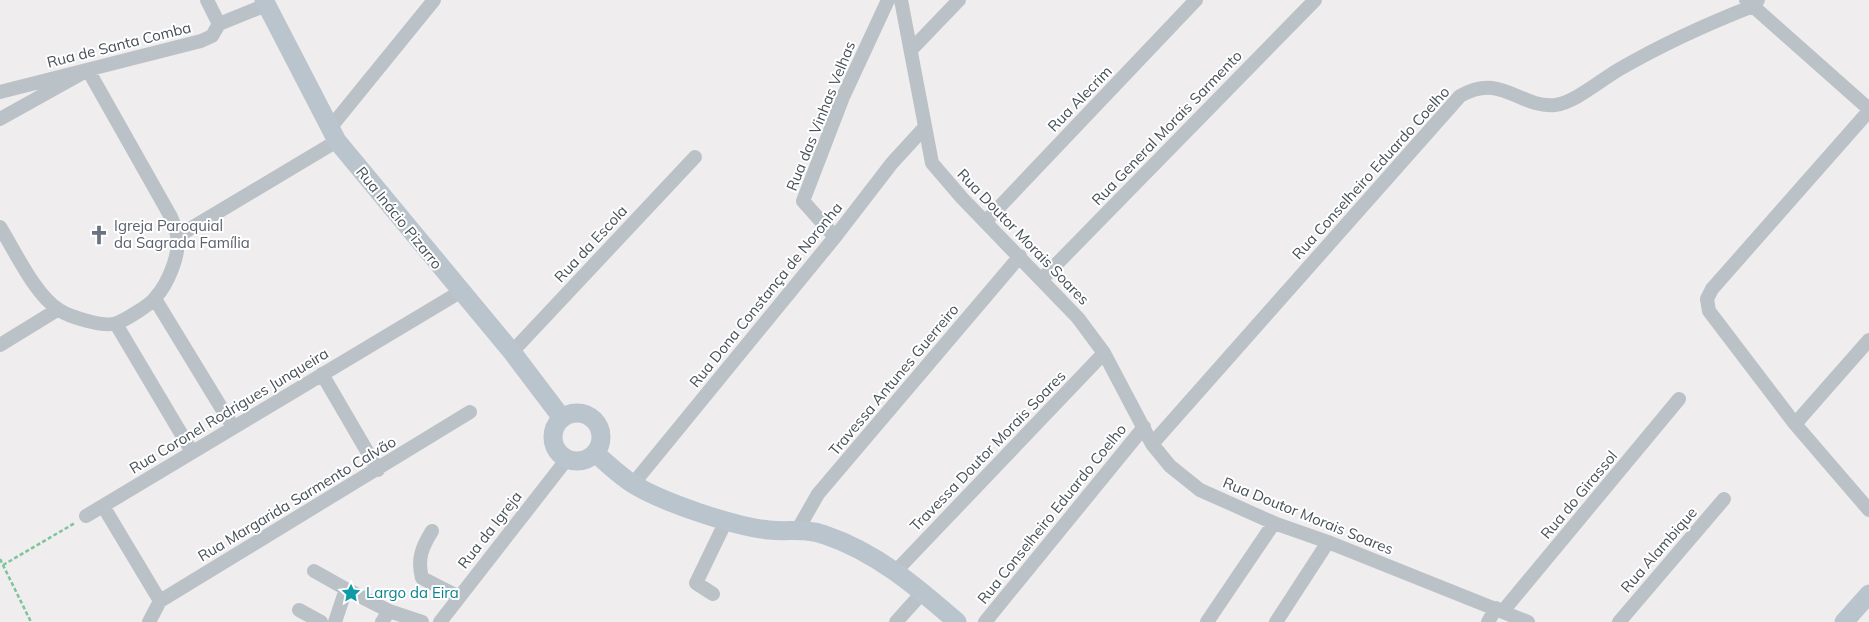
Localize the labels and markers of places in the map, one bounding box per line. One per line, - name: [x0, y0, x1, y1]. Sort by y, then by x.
- place label: Igreja Paroquial da Sagrada Família: [114, 216, 250, 252]
- church icon: Igreja Paroquial da Sagrada Família: [88, 224, 110, 246]
- place icon: Largo da Eira: [340, 582, 362, 604]
- place label: Largo da Eira: [366, 583, 459, 602]

